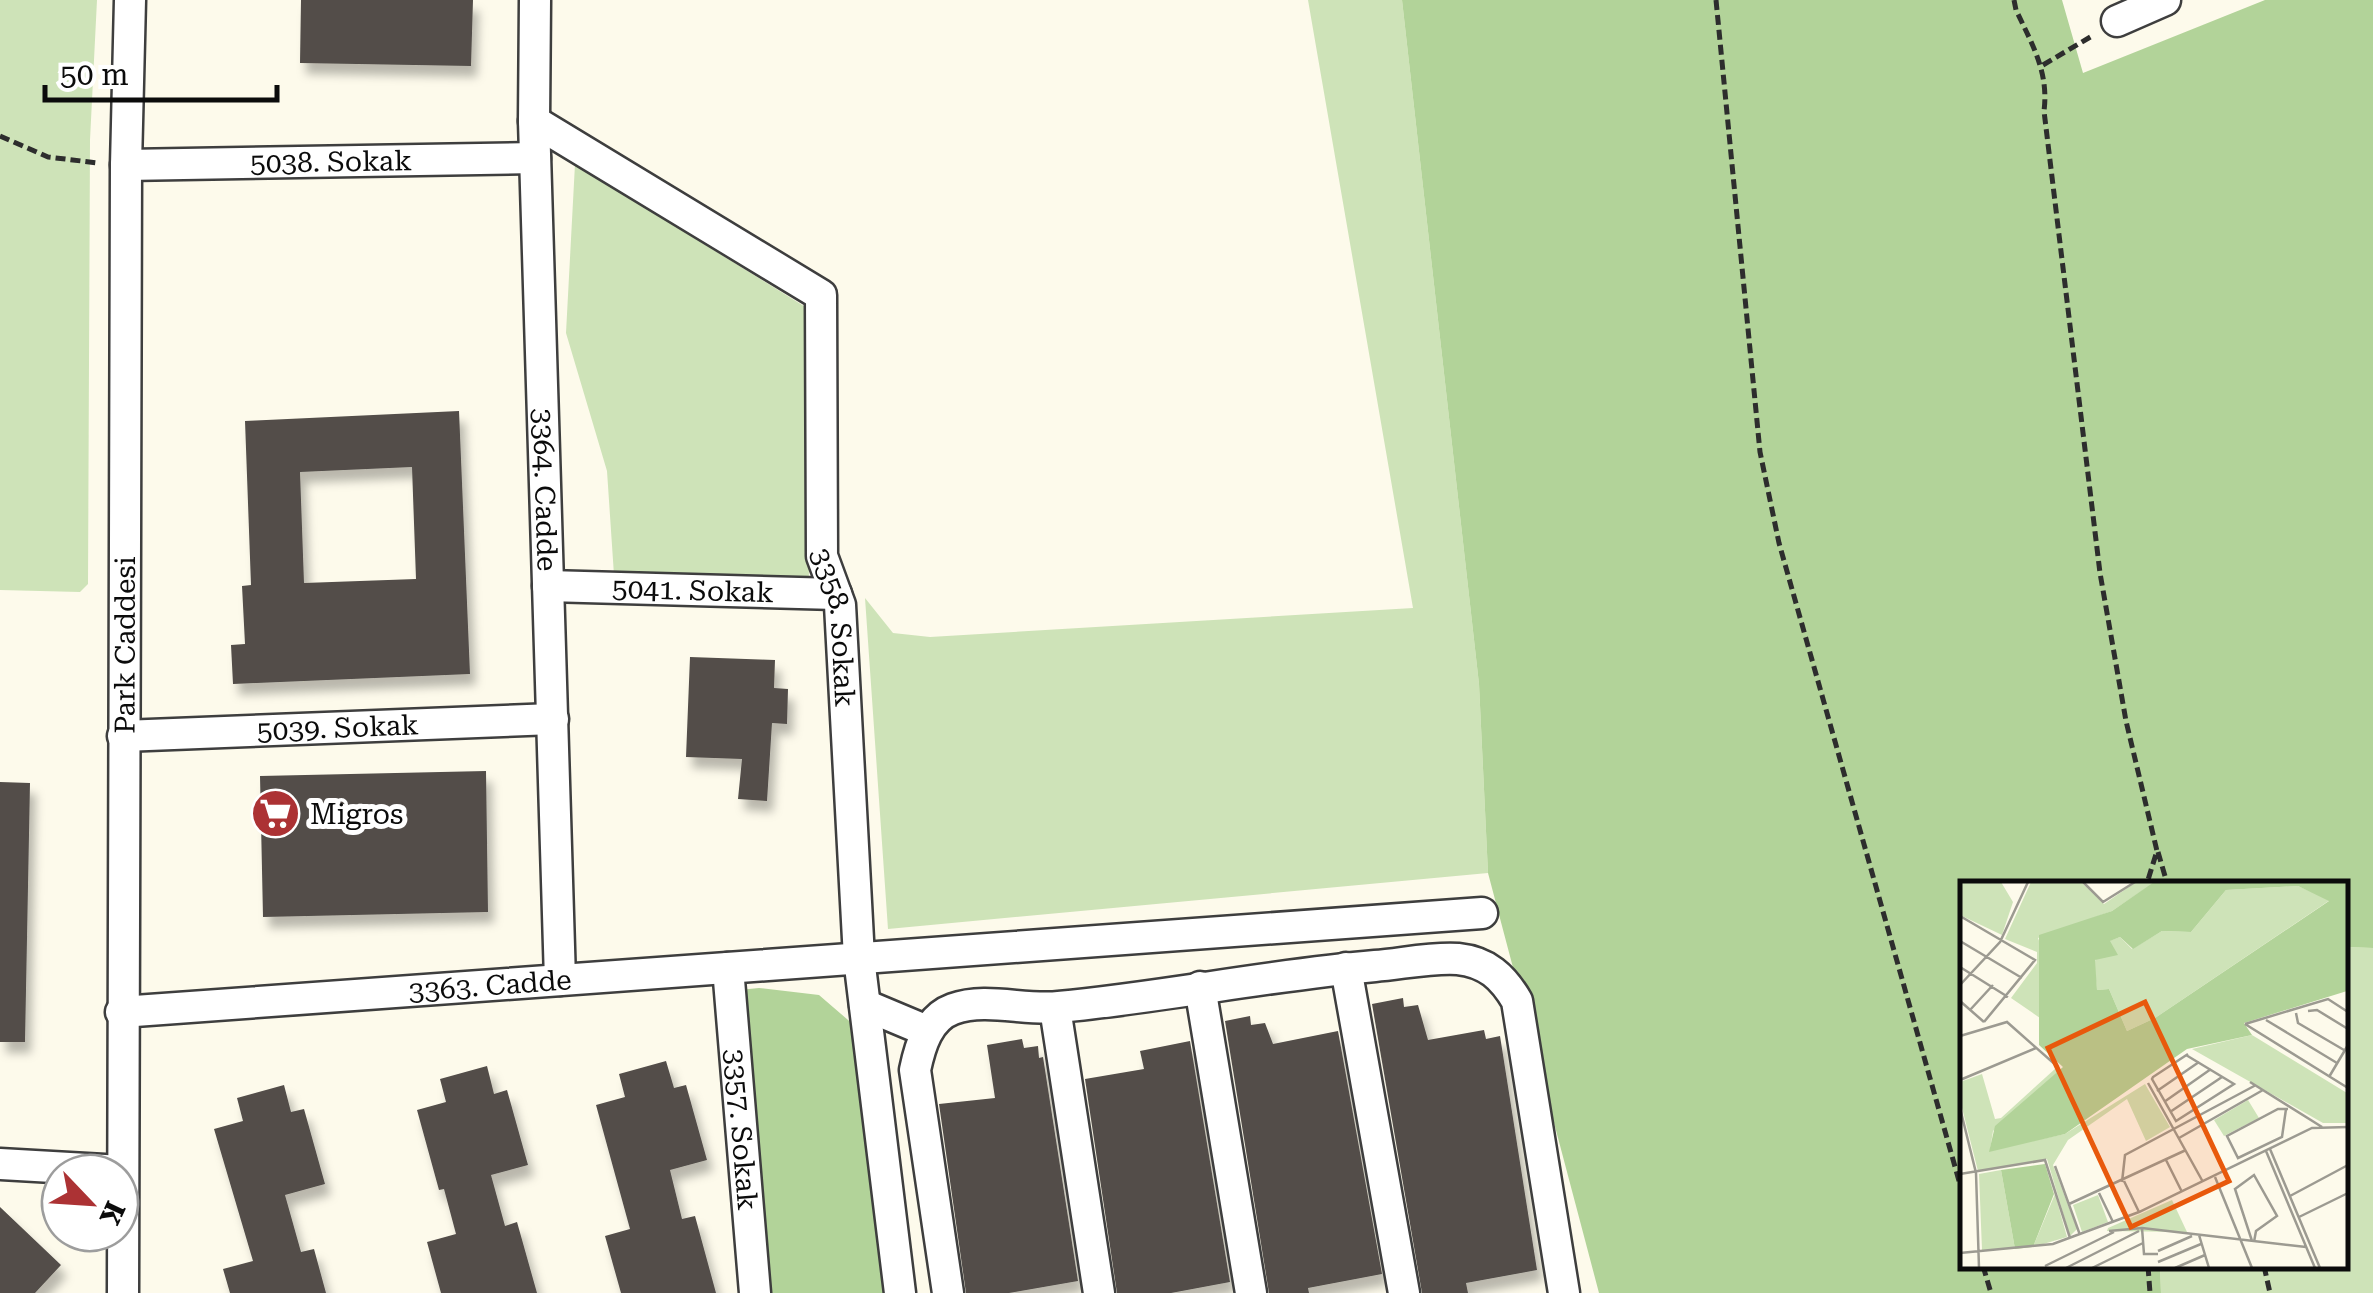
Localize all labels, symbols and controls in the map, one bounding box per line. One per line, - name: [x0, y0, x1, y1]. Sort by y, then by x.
- scale bar: [45, 40, 278, 102]
- text: 50 m: [60, 57, 129, 92]
- street label: 5038. Sokak: [250, 144, 412, 180]
- street label: 3364. Cadde: [526, 408, 564, 572]
- street label: 3358. Sokak: [803, 543, 861, 708]
- street label: Park Caddesi: [108, 556, 142, 734]
- street label: 5041. Sokak: [612, 572, 775, 609]
- street label: 5039. Sokak: [256, 708, 420, 748]
- supermarket icon: Migros: [249, 788, 301, 840]
- place label: Migros: [310, 798, 403, 831]
- inset map: [1960, 881, 2348, 1268]
- street label: 3363. Cadde: [407, 963, 573, 1008]
- street label: 3357. Sokak: [718, 1047, 764, 1212]
- north arrow: [40, 1153, 140, 1253]
- text: K: [93, 1196, 132, 1230]

